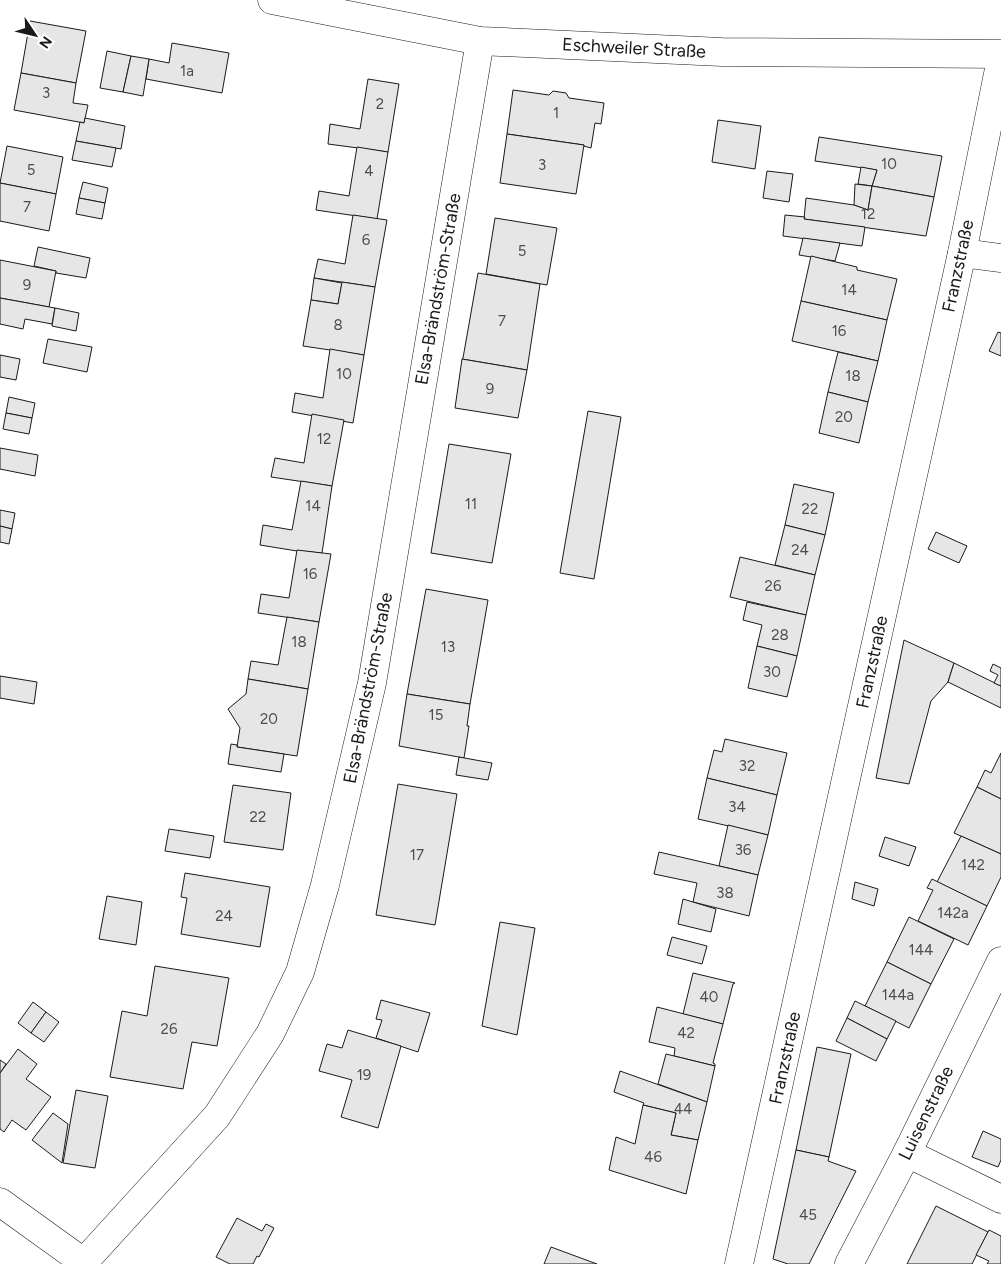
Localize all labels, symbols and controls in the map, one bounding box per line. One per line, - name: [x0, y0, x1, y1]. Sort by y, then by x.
- north arrow: [10, 10, 60, 60]
- text: N: [35, 33, 55, 51]
- street label: Eschweiler Straße: [562, 33, 707, 63]
- house number: 1a: [180, 62, 194, 80]
- house number: 3: [42, 84, 50, 102]
- house number: 2: [376, 95, 384, 113]
- house number: 1: [553, 104, 559, 122]
- house number: 10: [881, 155, 897, 173]
- house number: 3: [538, 156, 546, 174]
- house number: 5: [27, 161, 35, 179]
- house number: 4: [364, 162, 374, 180]
- street label: Elsa-Brändström-Straße: [410, 191, 466, 387]
- house number: 7: [23, 198, 31, 216]
- house number: 12: [861, 205, 875, 223]
- street label: Franzstraße: [937, 217, 979, 314]
- house number: 6: [362, 231, 371, 249]
- house number: 5: [518, 242, 526, 260]
- house number: 9: [23, 276, 31, 294]
- house number: 14: [841, 281, 857, 299]
- house number: 7: [498, 312, 506, 330]
- house number: 8: [333, 316, 343, 334]
- house number: 16: [832, 322, 847, 340]
- house number: 10: [336, 365, 352, 383]
- house number: 18: [845, 367, 861, 385]
- house number: 9: [486, 380, 494, 398]
- house number: 20: [835, 408, 853, 426]
- house number: 12: [317, 430, 331, 448]
- house number: 11: [465, 495, 477, 513]
- house number: 14: [305, 497, 321, 515]
- house number: 22: [802, 500, 818, 518]
- house number: 24: [791, 541, 809, 559]
- house number: 16: [303, 565, 318, 583]
- house number: 26: [765, 577, 782, 595]
- street label: Elsa-Brändström-Straße: [339, 590, 397, 785]
- street label: Franzstraße: [851, 613, 893, 710]
- house number: 28: [771, 626, 789, 644]
- house number: 18: [291, 633, 307, 651]
- house number: 13: [441, 638, 455, 656]
- house number: 30: [763, 663, 781, 681]
- house number: 15: [429, 706, 443, 724]
- house number: 20: [260, 710, 278, 728]
- house number: 32: [739, 757, 755, 775]
- house number: 34: [728, 798, 746, 816]
- house number: 22: [250, 808, 266, 826]
- house number: 36: [735, 841, 752, 859]
- house number: 17: [410, 846, 424, 864]
- house number: 142: [961, 856, 985, 874]
- house number: 38: [716, 884, 734, 902]
- house number: 142a: [937, 904, 969, 922]
- house number: 24: [215, 907, 233, 925]
- house number: 144: [909, 941, 933, 959]
- house number: 144a: [882, 986, 914, 1004]
- house number: 40: [700, 988, 718, 1006]
- street label: Franzstraße: [764, 1009, 806, 1106]
- house number: 26: [161, 1020, 178, 1038]
- house number: 42: [677, 1024, 695, 1042]
- street label: Luisenstraße: [894, 1062, 958, 1164]
- house number: 19: [357, 1066, 371, 1084]
- house number: 44: [674, 1100, 692, 1118]
- house number: 46: [644, 1148, 662, 1166]
- house number: 45: [799, 1206, 817, 1224]

